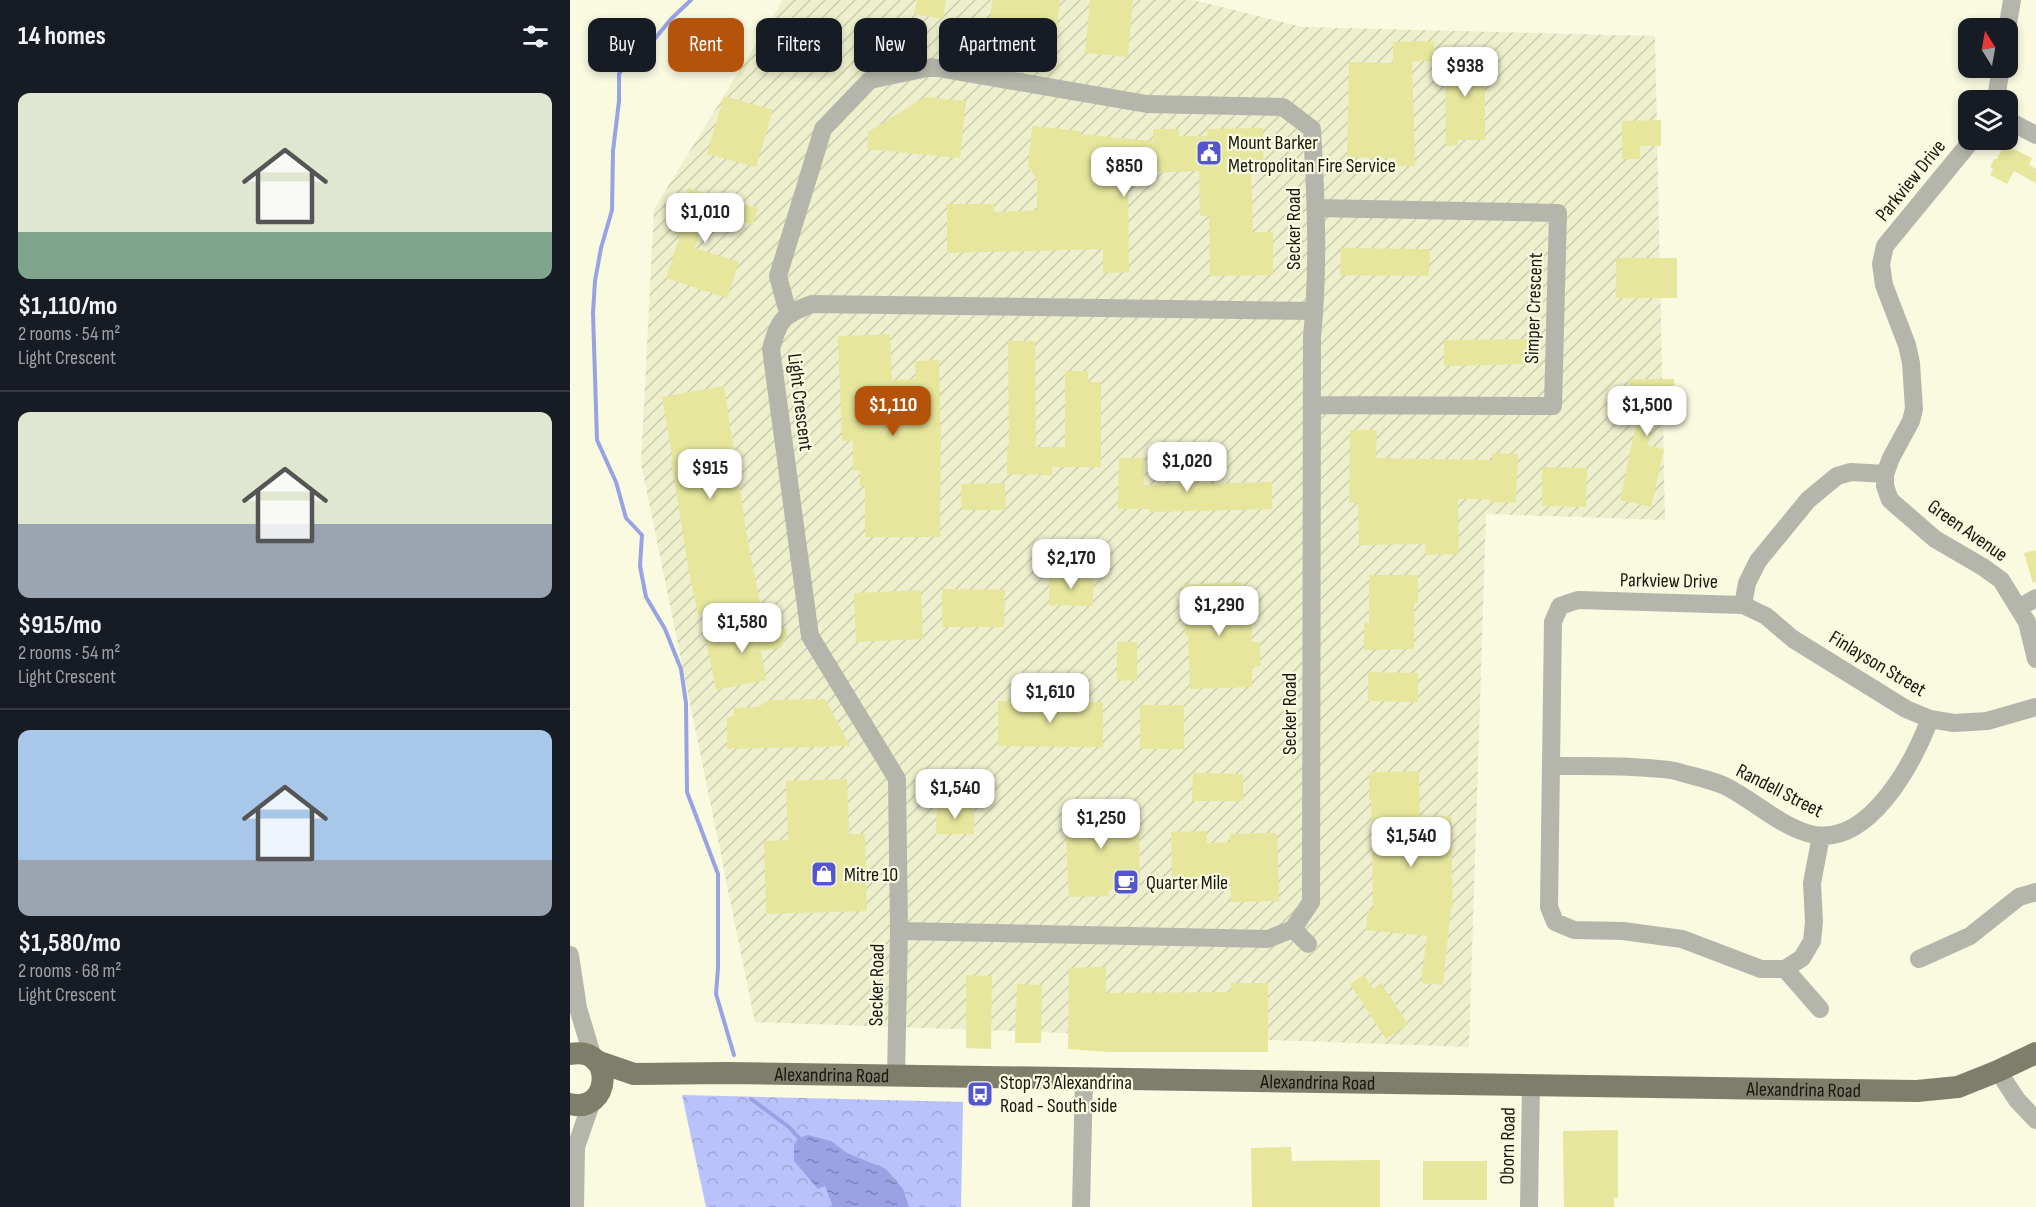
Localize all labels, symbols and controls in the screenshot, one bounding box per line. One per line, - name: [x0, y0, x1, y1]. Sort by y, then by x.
- chip: Buy: [588, 18, 656, 72]
- chip: Rent: [668, 18, 744, 72]
- chip: Filters: [756, 18, 842, 72]
- chip: New: [854, 18, 927, 72]
- chip: Apartment: [939, 18, 1057, 72]
- north arrow: [1958, 18, 2018, 78]
- map controls: [1958, 18, 2018, 150]
- icon: filters: [519, 20, 552, 53]
- text: 14 homes: [18, 21, 106, 52]
- pin: $938: [1429, 47, 1501, 98]
- text: $938: [1446, 54, 1484, 78]
- button: layers: [1958, 90, 2018, 150]
- place label: Mount Barker Metropolitan Fire Service: [1228, 131, 1396, 178]
- icon: home: [231, 132, 339, 240]
- street label: Parkview Drive: [1871, 135, 1951, 226]
- public building icon: Mount Barker Metropolitan Fire Service: [1194, 138, 1224, 168]
- pin: $850: [1088, 147, 1160, 198]
- text: $850: [1105, 154, 1143, 178]
- street label: Secker Road: [1282, 188, 1306, 270]
- pin: $1,010: [656, 193, 754, 244]
- text: $1,010: [680, 200, 730, 224]
- street label: Simper Crescent: [1520, 252, 1548, 364]
- text: $1,110/mo: [18, 291, 117, 322]
- text: 2 rooms · 54 m²: [18, 322, 120, 346]
- text: Light Crescent: [18, 346, 116, 370]
- street label: Light Crescent: [782, 352, 818, 452]
- pin: $1,110: [844, 386, 942, 437]
- pin: $1,500: [1598, 386, 1696, 437]
- text: $1,110: [869, 393, 917, 417]
- text: $1,500: [1621, 393, 1673, 417]
- pin: $1,020: [1138, 442, 1236, 493]
- pin: $915: [674, 449, 746, 500]
- text: $1,020: [1162, 449, 1212, 473]
- icon: home: [231, 451, 339, 559]
- text: $915: [692, 456, 728, 480]
- street label: Green Avenue: [1923, 495, 2012, 567]
- pin: $2,170: [1022, 539, 1120, 590]
- text: $2,170: [1046, 546, 1096, 570]
- street label: Parkview Drive: [1620, 568, 1718, 594]
- pin: $1,290: [1170, 586, 1268, 637]
- text: $1,290: [1194, 593, 1244, 617]
- pin: $1,580: [693, 603, 791, 654]
- text: $915/mo: [18, 610, 102, 641]
- text: $1,580: [716, 610, 768, 634]
- street label: Finlayson Street: [1825, 626, 1930, 702]
- text: 2 rooms · 54 m²: [18, 641, 120, 665]
- text: Light Crescent: [18, 665, 116, 689]
- pin: $1,610: [1001, 673, 1099, 724]
- street label: Secker Road: [1278, 673, 1302, 755]
- text: $1,610: [1025, 680, 1075, 704]
- street label: Randell Street: [1732, 759, 1827, 823]
- icon: home: [231, 769, 339, 877]
- pin: $1,540: [906, 769, 1004, 820]
- text: $1,540: [930, 776, 980, 800]
- pin: $1,250: [1052, 799, 1150, 850]
- text: $1,250: [1076, 806, 1126, 830]
- pin: $1,540: [1362, 817, 1460, 868]
- text: $1,540: [1386, 824, 1436, 848]
- shop icon: Mitre 10: [809, 859, 839, 889]
- place label: Mitre 10: [844, 863, 898, 887]
- cafe icon: Quarter Mile: [1111, 867, 1141, 897]
- place label: Quarter Mile: [1146, 871, 1228, 895]
- text: $1,580/mo: [18, 928, 121, 959]
- street label: Secker Road: [864, 944, 890, 1026]
- text: 2 rooms · 68 m²: [18, 959, 122, 983]
- text: Light Crescent: [18, 983, 116, 1007]
- street label: Alexandrina Road: [773, 1063, 889, 1088]
- street label: Alexandrina Road: [1259, 1070, 1375, 1096]
- place label: Stop 73 Alexandrina Road - South side: [1000, 1071, 1132, 1118]
- street label: Alexandrina Road: [1745, 1077, 1861, 1103]
- bus stop icon: Stop 73 Alexandrina Road - South side: [965, 1079, 995, 1109]
- street label: Oborn Road: [1495, 1107, 1521, 1185]

